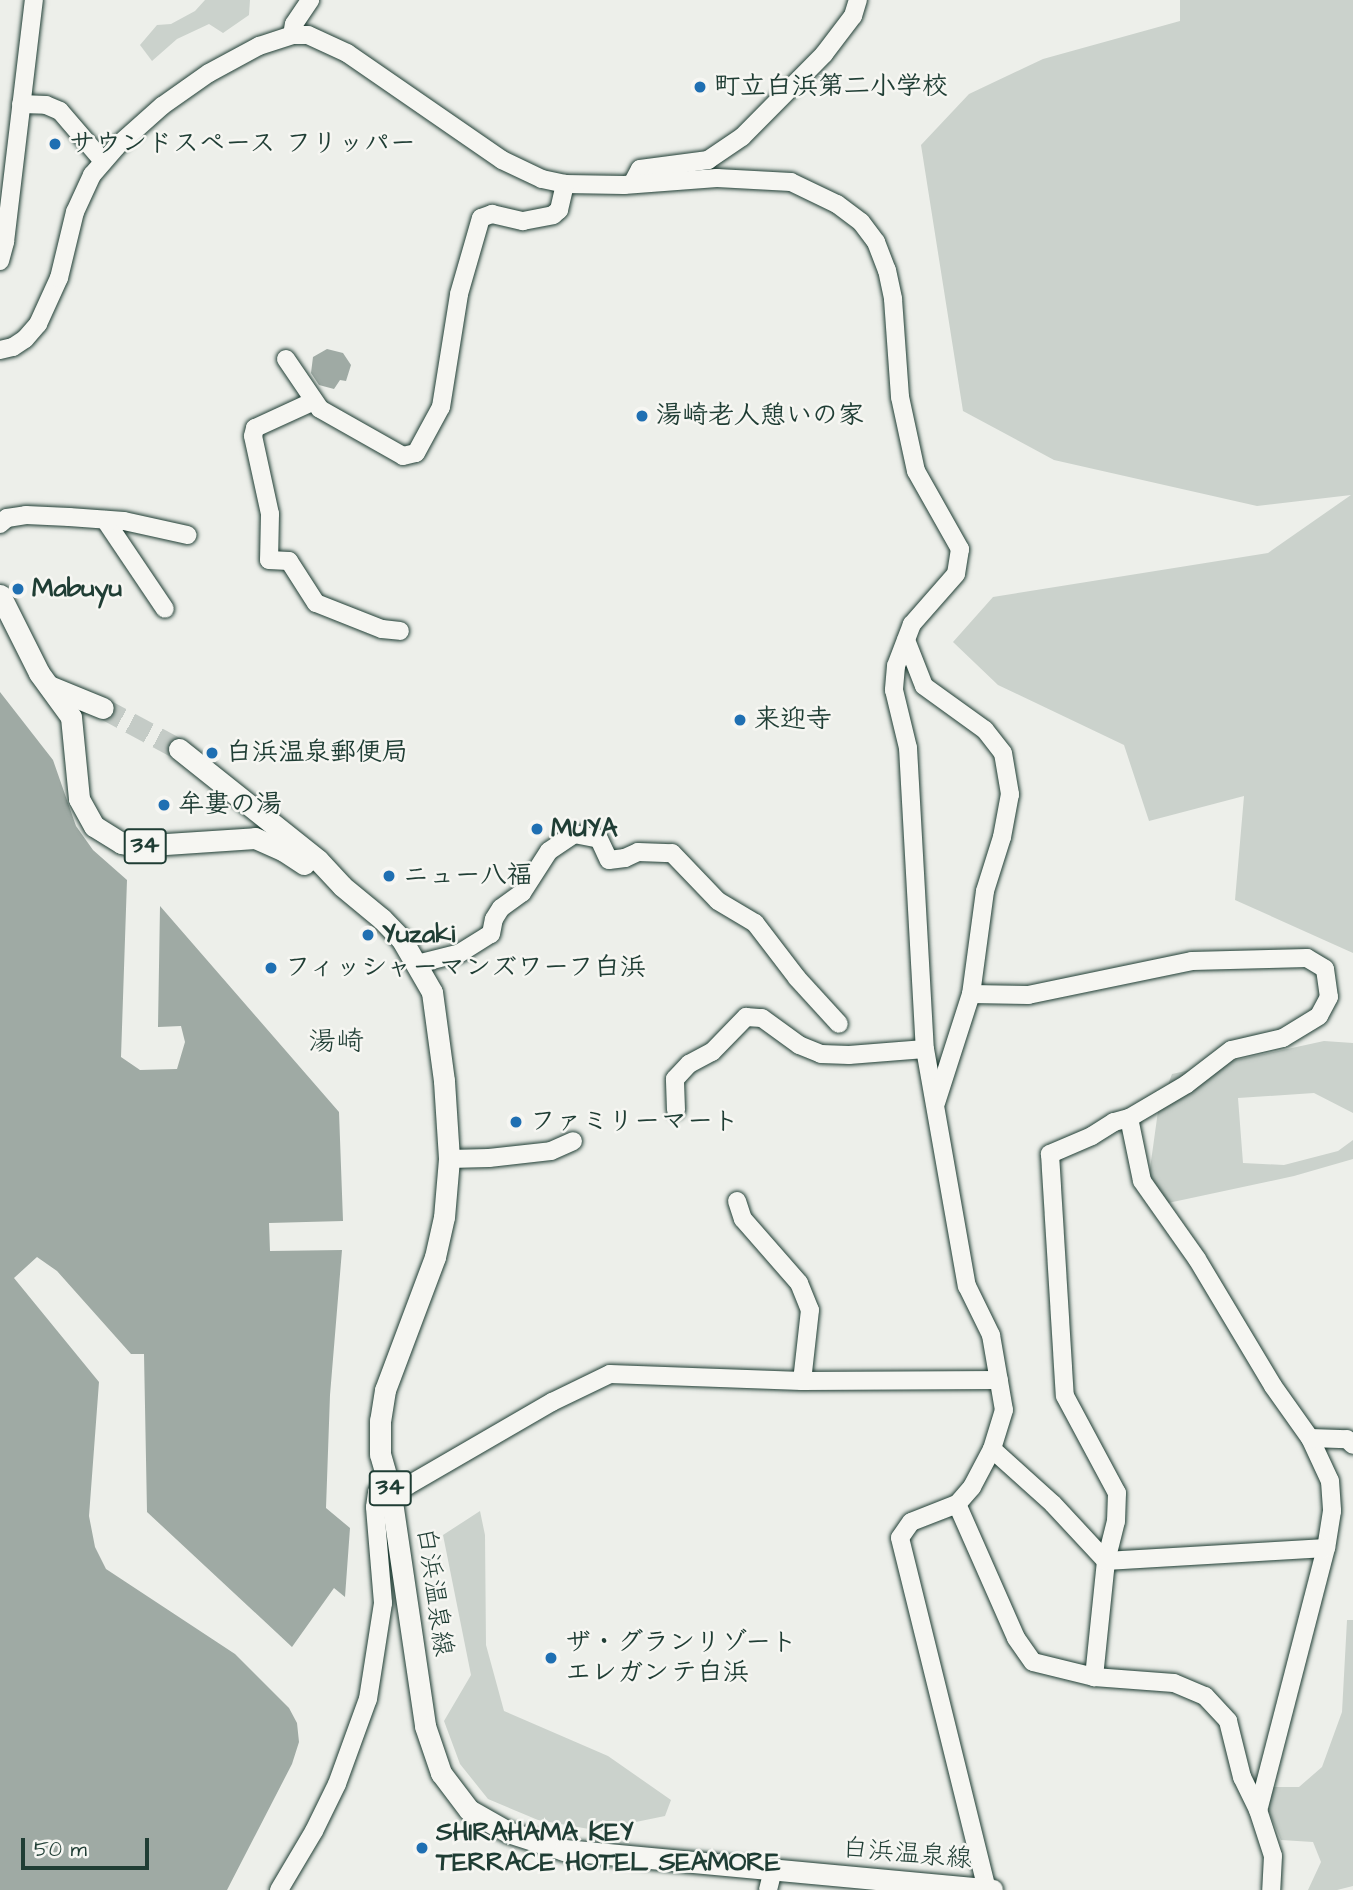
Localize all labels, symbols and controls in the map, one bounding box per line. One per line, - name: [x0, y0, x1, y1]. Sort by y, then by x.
- place label: 町立白浜第二小学校: [714, 71, 948, 103]
- marker: 町立白浜第二小学校: [692, 79, 708, 95]
- place label: サウンドスペース フリッパー: [69, 128, 417, 160]
- marker: サウンドスペース フリッパー: [47, 136, 63, 152]
- place label: 湯崎老人憩いの家: [656, 400, 864, 432]
- marker: 湯崎老人憩いの家: [634, 408, 650, 424]
- place label: Mabuyu: [32, 573, 122, 605]
- marker: Mabuyu: [10, 581, 26, 597]
- place label: 来迎寺: [754, 704, 832, 736]
- marker: 来迎寺: [732, 712, 748, 728]
- place label: 白浜温泉郵便局: [226, 737, 408, 769]
- marker: 白浜温泉郵便局: [204, 745, 220, 761]
- place label: 牟婁の湯: [178, 789, 282, 821]
- marker: 牟婁の湯: [156, 797, 172, 813]
- place label: MUYA: [551, 813, 618, 845]
- marker: MUYA: [529, 821, 545, 837]
- road number: 34: [122, 826, 168, 866]
- place label: ニュー八福: [403, 860, 532, 892]
- marker: ニュー八福: [381, 868, 397, 884]
- place label: Yuzaki: [382, 919, 455, 951]
- marker: Yuzaki: [360, 927, 376, 943]
- place label: フィッシャーマンズワーフ白浜: [285, 952, 649, 984]
- marker: フィッシャーマンズワーフ白浜: [263, 960, 279, 976]
- district label: 湯崎: [308, 1025, 364, 1059]
- place label: ファミリーマート: [530, 1106, 738, 1138]
- marker: ファミリーマート: [508, 1114, 524, 1130]
- road number: 34: [367, 1468, 413, 1508]
- street label: 白浜温泉線: [410, 1525, 458, 1659]
- place label: ザ・グランリゾート エレガンテ白浜: [565, 1627, 797, 1688]
- marker: ザ・グランリゾート エレガンテ白浜: [543, 1650, 559, 1666]
- place label: SHIRAHAMA KEY TERRACE HOTEL SEAMORE: [436, 1817, 780, 1878]
- scale bar: [24, 1824, 152, 1868]
- street label: 白浜温泉線: [841, 1833, 973, 1875]
- text: 50 m: [34, 1835, 87, 1864]
- marker: SHIRAHAMA KEY TERRACE HOTEL SEAMORE: [414, 1840, 430, 1856]

